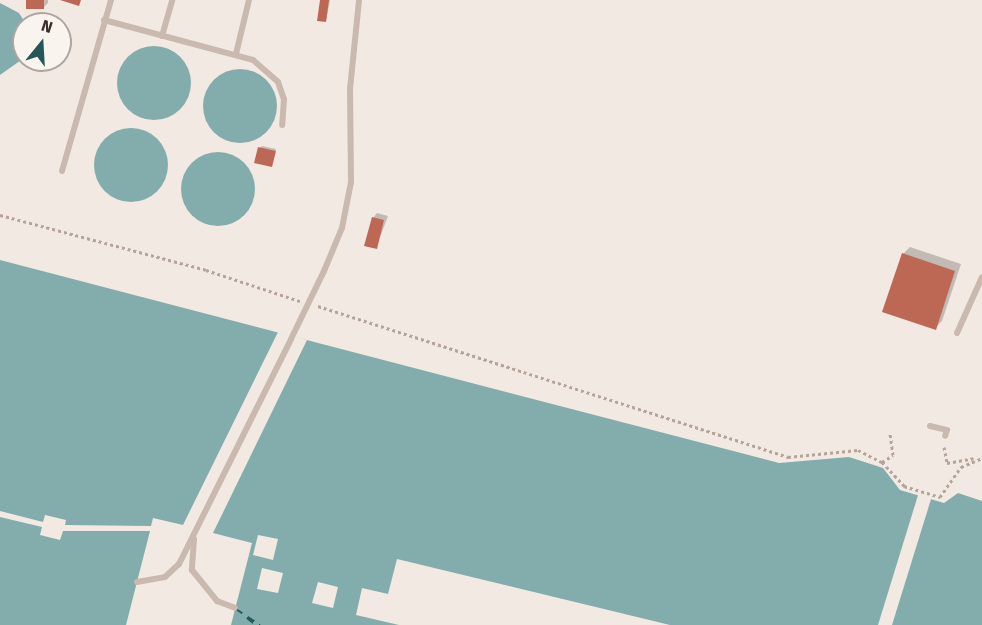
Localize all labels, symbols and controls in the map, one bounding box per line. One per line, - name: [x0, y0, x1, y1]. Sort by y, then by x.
- north arrow: [12, 12, 72, 72]
- text: N: [39, 16, 55, 37]

